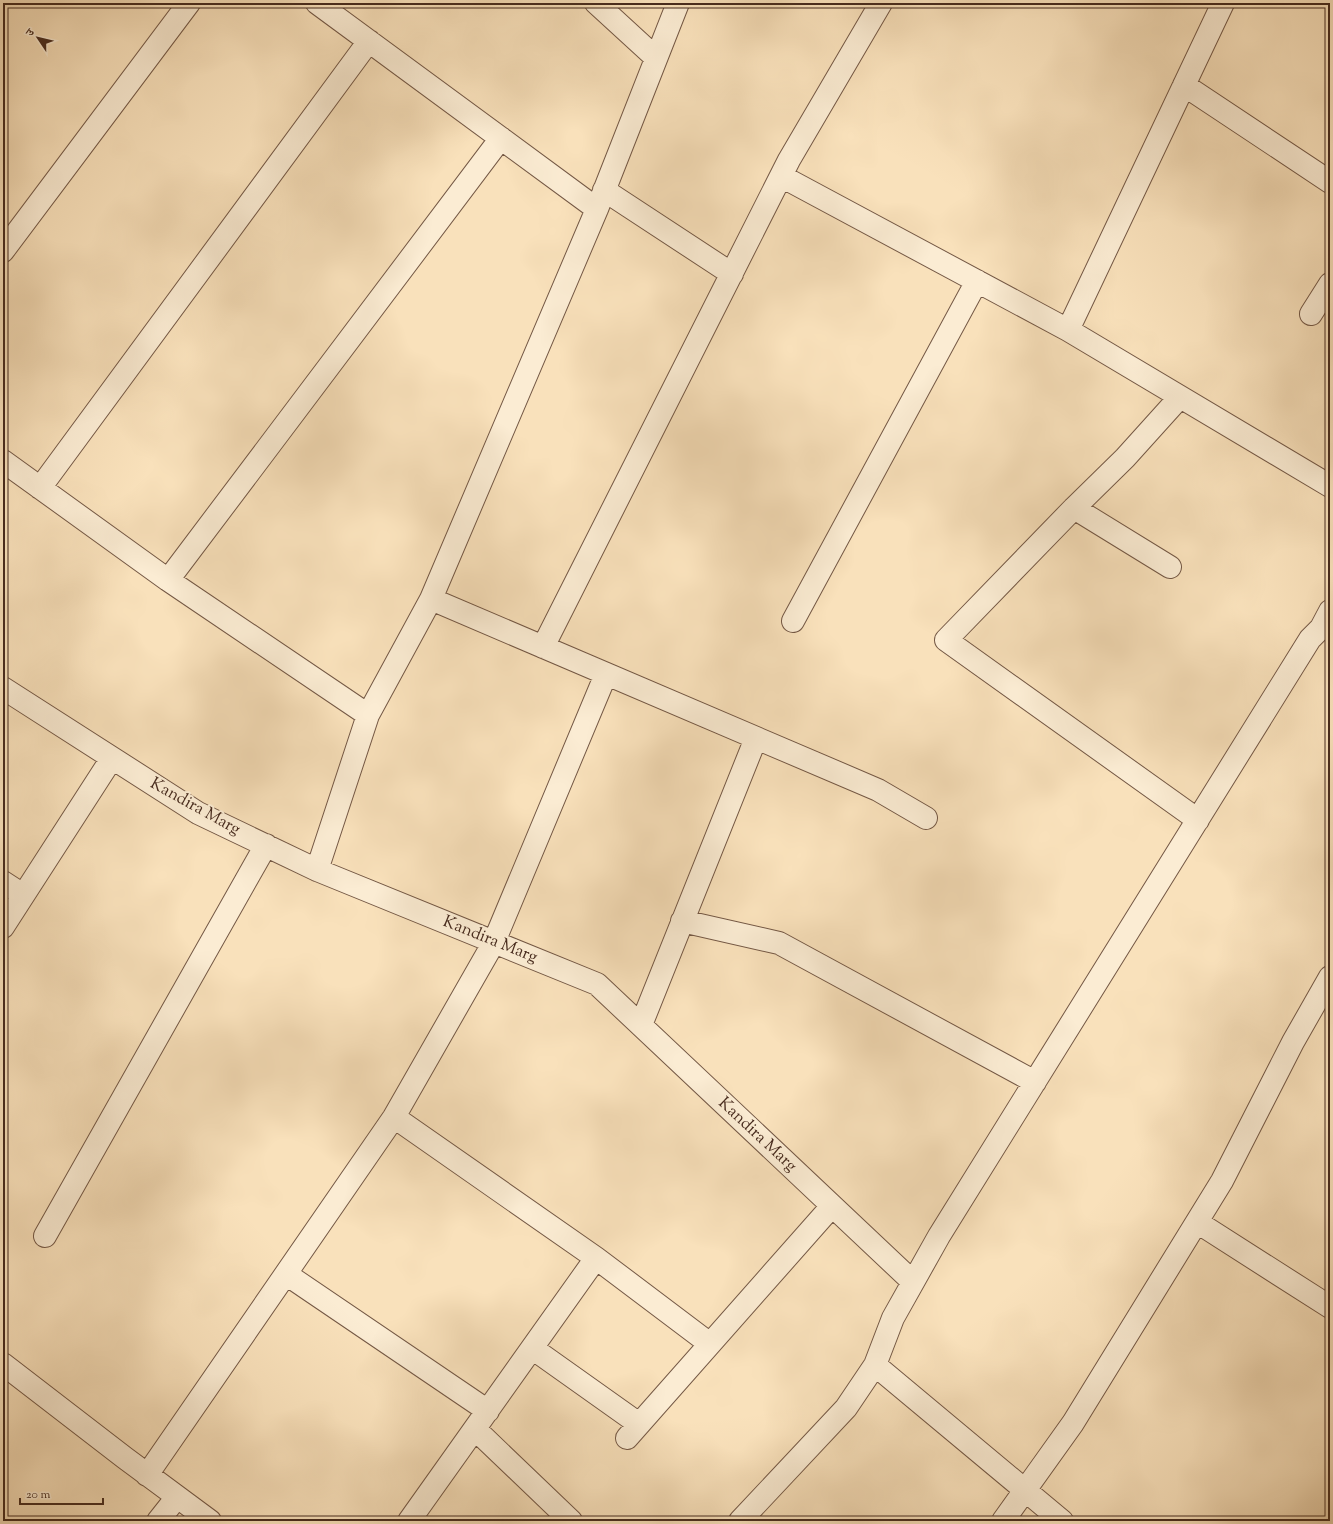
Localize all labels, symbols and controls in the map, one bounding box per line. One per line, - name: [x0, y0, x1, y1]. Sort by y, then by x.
- north arrow: [18, 18, 58, 58]
- text: उ: [22, 25, 40, 41]
- street label: Kandira Marg: [145, 772, 245, 842]
- street label: Kandira Marg: [439, 910, 541, 970]
- street label: Kandira Marg: [712, 1092, 802, 1178]
- scale bar: [20, 1480, 103, 1506]
- text: 20 m: [26, 1486, 51, 1504]

